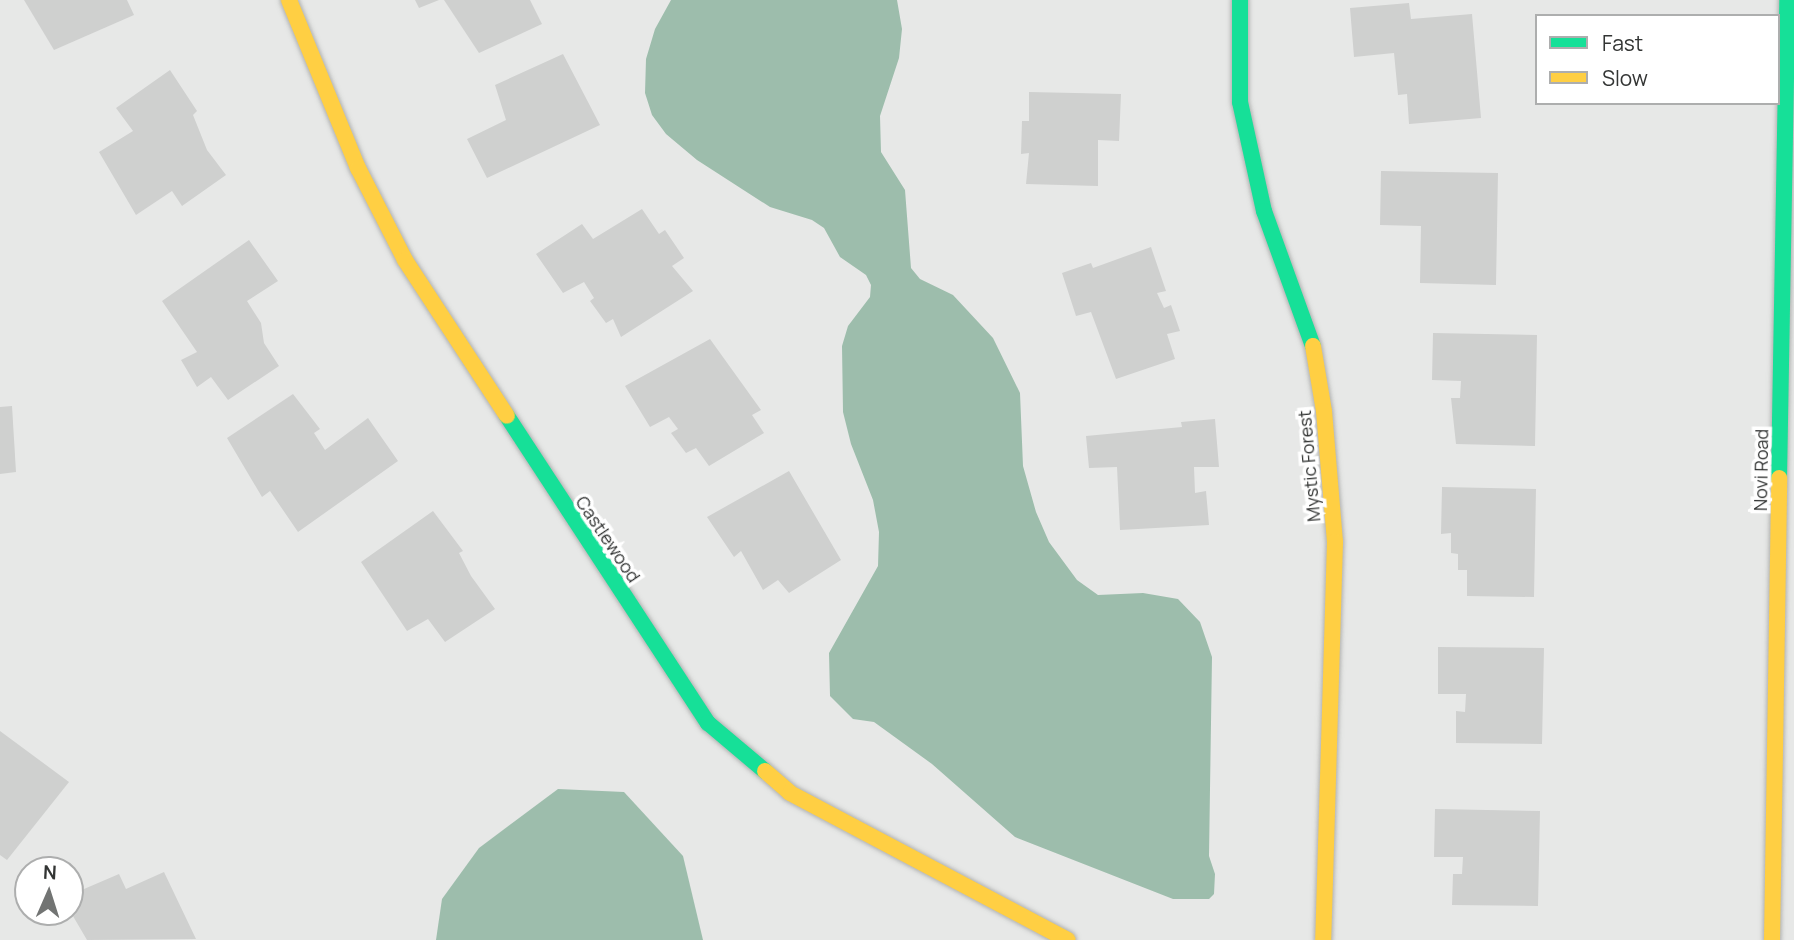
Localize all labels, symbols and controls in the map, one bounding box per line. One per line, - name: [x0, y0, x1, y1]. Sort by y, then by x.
- legend: [1535, 14, 1780, 105]
- text: Fast: [1602, 29, 1643, 57]
- text: Slow: [1602, 64, 1648, 92]
- street label: Mystic Forest: [1293, 409, 1325, 523]
- street label: Novi Road: [1749, 429, 1773, 511]
- street label: Castlewood: [571, 492, 645, 586]
- north arrow: [14, 856, 84, 926]
- text: N: [42, 859, 57, 885]

